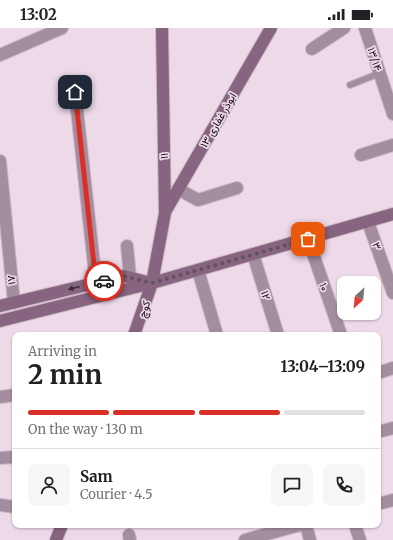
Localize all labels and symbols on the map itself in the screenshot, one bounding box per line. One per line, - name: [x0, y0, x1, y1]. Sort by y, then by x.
- street label: ۱۳/۱۴: [365, 45, 385, 73]
- pin: [58, 75, 92, 109]
- street label: ۱۳ ابوذر غفاری: [197, 90, 239, 150]
- street label: ۱۱: [157, 153, 171, 159]
- pin: [291, 222, 325, 256]
- street label: ۳: [369, 240, 385, 252]
- courier: [84, 261, 124, 301]
- street label: ۱۷: [4, 274, 18, 285]
- north arrow: [337, 276, 381, 320]
- street label: ۱۰: [316, 281, 332, 293]
- one-way arrow: [68, 285, 80, 291]
- street label: ۱۲: [258, 289, 274, 302]
- street label: کوچ: [135, 299, 154, 320]

